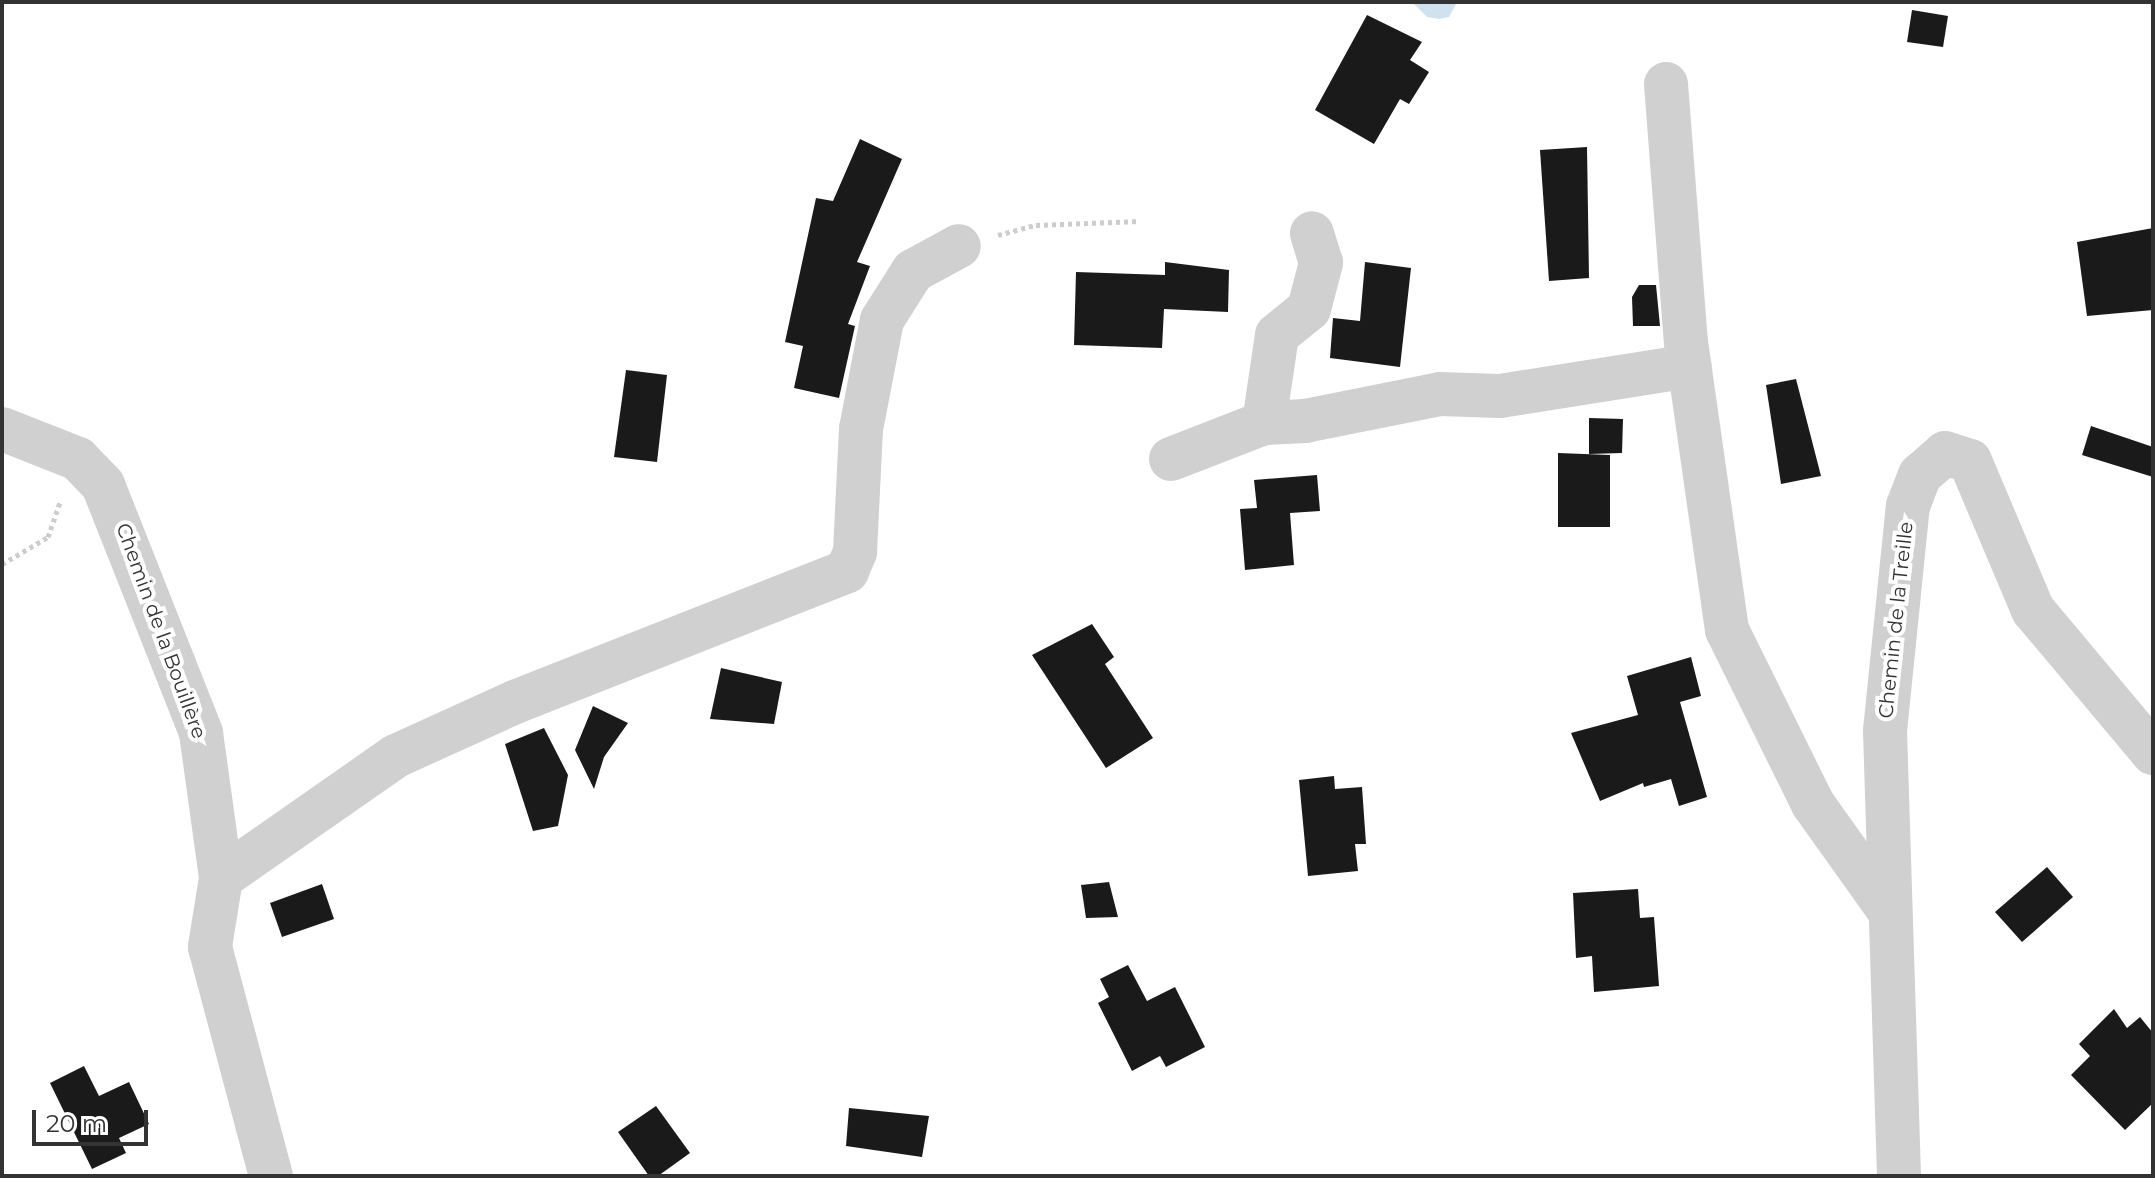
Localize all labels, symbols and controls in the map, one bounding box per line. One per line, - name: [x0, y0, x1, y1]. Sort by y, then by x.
- street label: Chemin de la Bouillère: [111, 520, 211, 742]
- street label: Chemin de la Treille: [1874, 520, 1918, 720]
- scale bar: [36, 1094, 152, 1144]
- text: 20 m: [46, 1109, 107, 1138]

